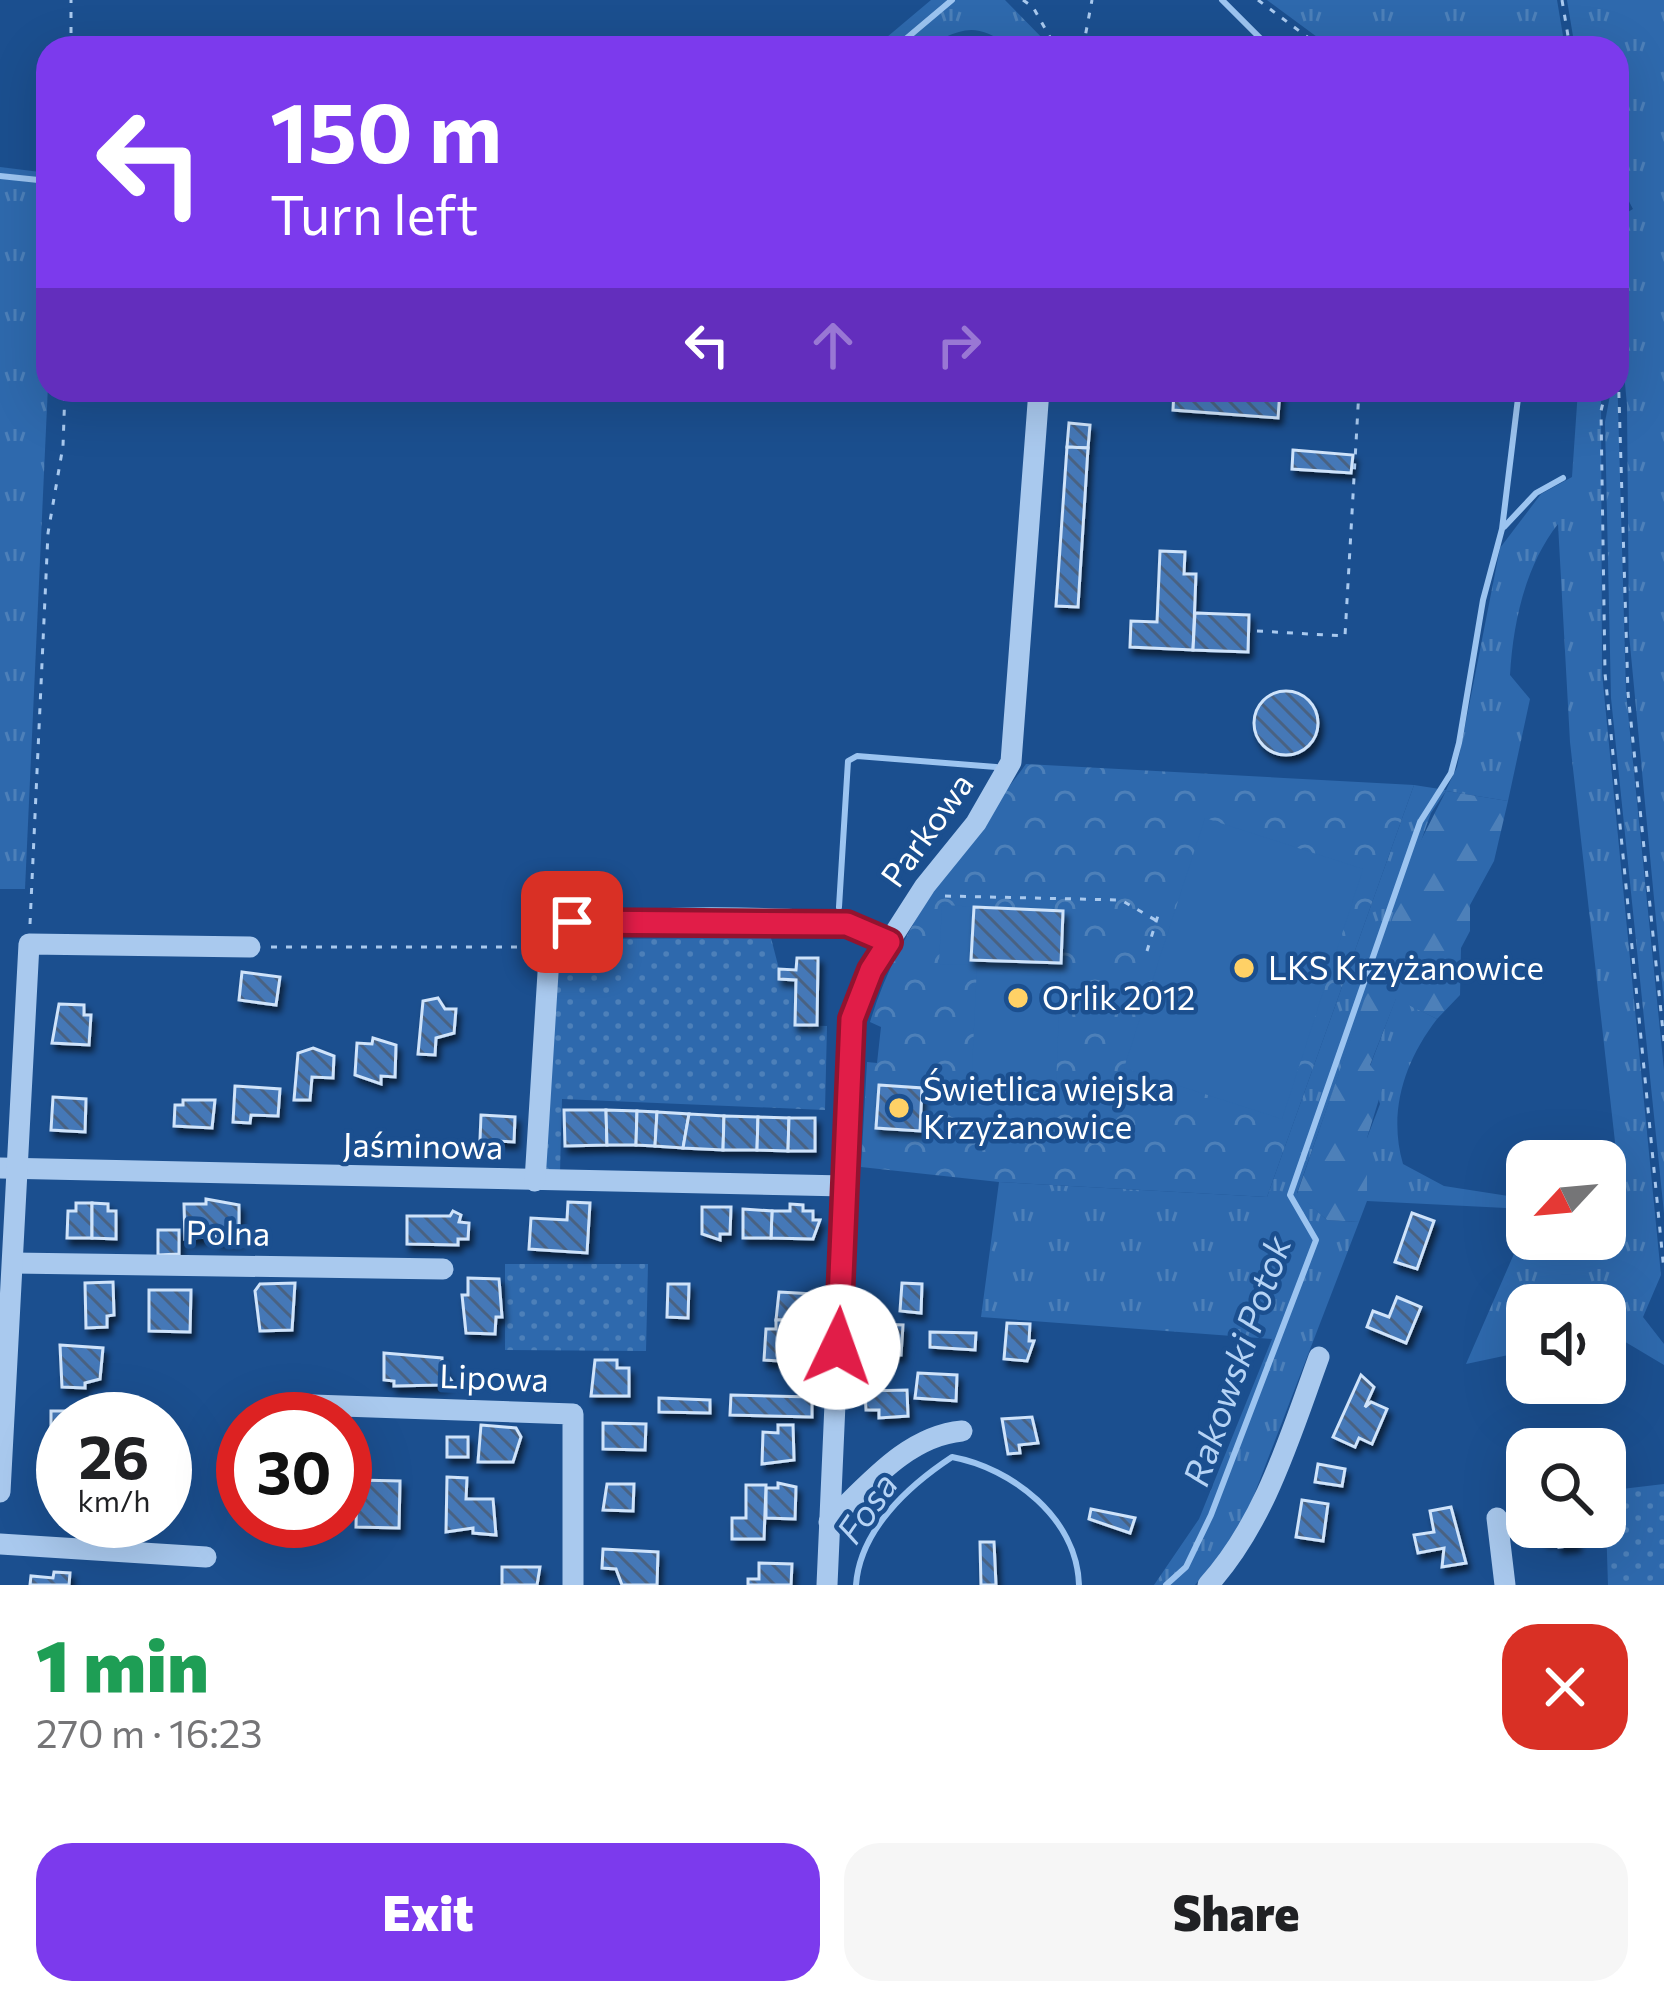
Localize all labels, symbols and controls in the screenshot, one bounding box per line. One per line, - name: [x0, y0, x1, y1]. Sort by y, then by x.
- text: 150 m: [270, 78, 502, 180]
- icon: left: [72, 84, 228, 240]
- text: Turn left: [270, 180, 478, 246]
- icon: left: [674, 312, 740, 378]
- icon: ahead: [800, 312, 866, 378]
- icon: right: [926, 312, 992, 378]
- street label: Parkowa: [871, 764, 981, 894]
- pin: [521, 871, 623, 973]
- icon: arrive: [539, 889, 605, 955]
- place label: LKS Krzyżanowice: [1268, 946, 1544, 987]
- marker: LKS Krzyżanowice: [1231, 955, 1257, 981]
- place label: Orlik 2012: [1042, 976, 1195, 1017]
- marker: Orlik 2012: [1005, 985, 1031, 1011]
- place label: Świetlica wiejska Krzyżanowice: [923, 1067, 1175, 1146]
- marker: Świetlica wiejska Krzyżanowice: [886, 1095, 912, 1121]
- street label: Jaśminowa: [342, 1123, 504, 1166]
- north arrow: [1506, 1140, 1626, 1260]
- map controls: [1506, 1140, 1626, 1548]
- street label: Polna: [185, 1210, 271, 1253]
- water label: Rakowski Potok: [1172, 1228, 1299, 1491]
- position arrow: [775, 1284, 901, 1410]
- button: sound: [1506, 1284, 1626, 1404]
- street label: Lipowa: [439, 1354, 549, 1399]
- speed limit sign: 30: [216, 1392, 372, 1548]
- text: 26: [79, 1418, 149, 1491]
- button: search: [1506, 1428, 1626, 1548]
- water label: Fosa: [825, 1463, 905, 1551]
- text: km/h: [78, 1481, 150, 1518]
- text: 1 min: [36, 1619, 209, 1707]
- button: close: [1502, 1624, 1628, 1750]
- text: 270 m · 16:23: [36, 1708, 263, 1756]
- button: Exit: [36, 1843, 820, 1981]
- button: Share: [844, 1843, 1628, 1981]

